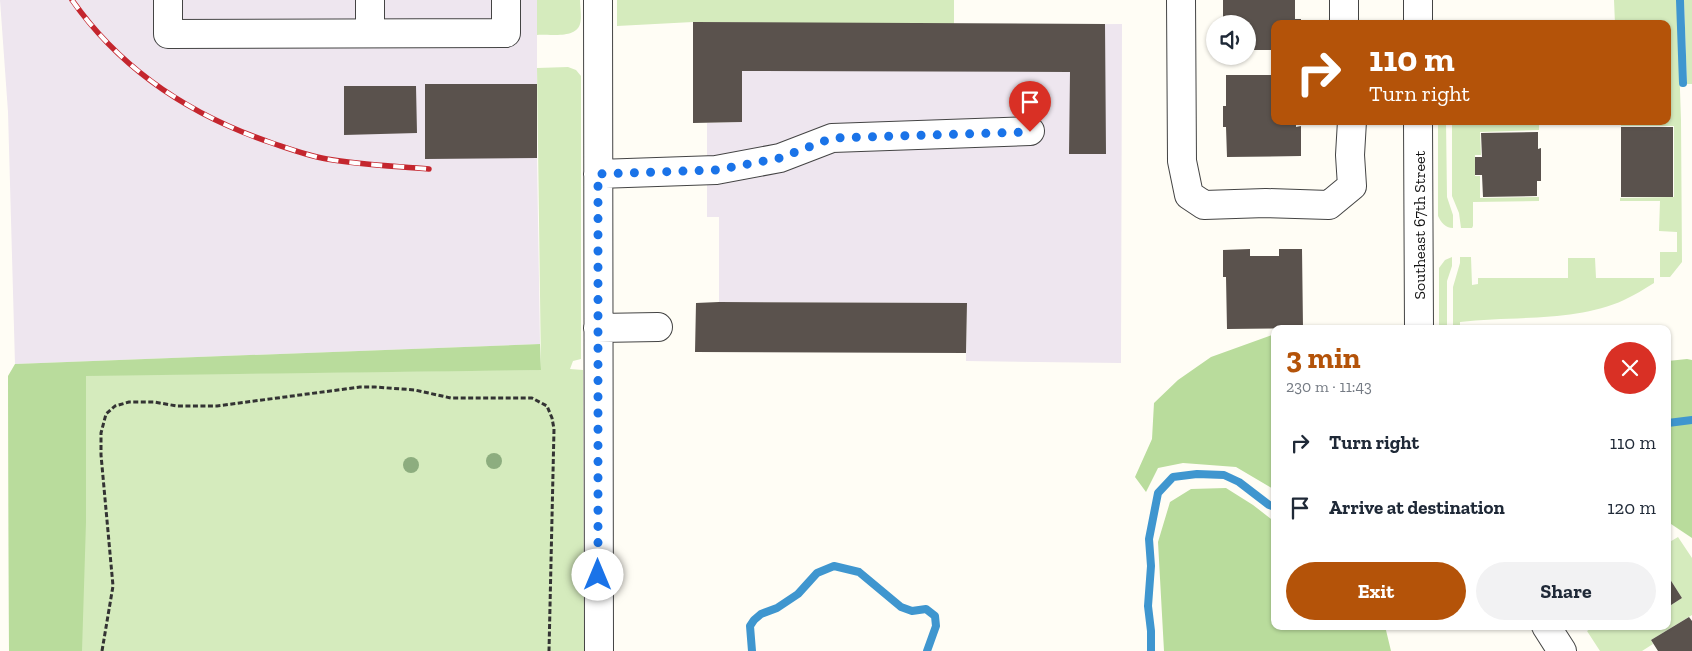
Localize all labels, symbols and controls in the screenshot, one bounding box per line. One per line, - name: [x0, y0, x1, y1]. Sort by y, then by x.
- map controls: [1206, 15, 1256, 65]
- button: sound: [1206, 15, 1256, 65]
- text: 110 m: [1369, 38, 1455, 80]
- icon: right: [1286, 40, 1351, 105]
- text: Turn right: [1369, 80, 1470, 107]
- pin: [1009, 81, 1051, 132]
- icon: arrive: [1016, 88, 1044, 116]
- street label: Southeast 67th Street: [1410, 150, 1429, 300]
- text: 3 min: [1286, 340, 1361, 376]
- button: close: [1604, 342, 1656, 394]
- text: 230 m · 11:43: [1286, 377, 1372, 396]
- icon: right: [1286, 429, 1314, 457]
- text: Turn right: [1329, 431, 1419, 454]
- text: 110 m: [1610, 431, 1656, 454]
- icon: arrive: [1286, 494, 1314, 522]
- text: Arrive at destination: [1329, 496, 1505, 519]
- text: 120 m: [1607, 496, 1656, 519]
- position arrow: [571, 548, 623, 600]
- button: Exit: [1286, 562, 1466, 620]
- button: Share: [1476, 562, 1656, 620]

